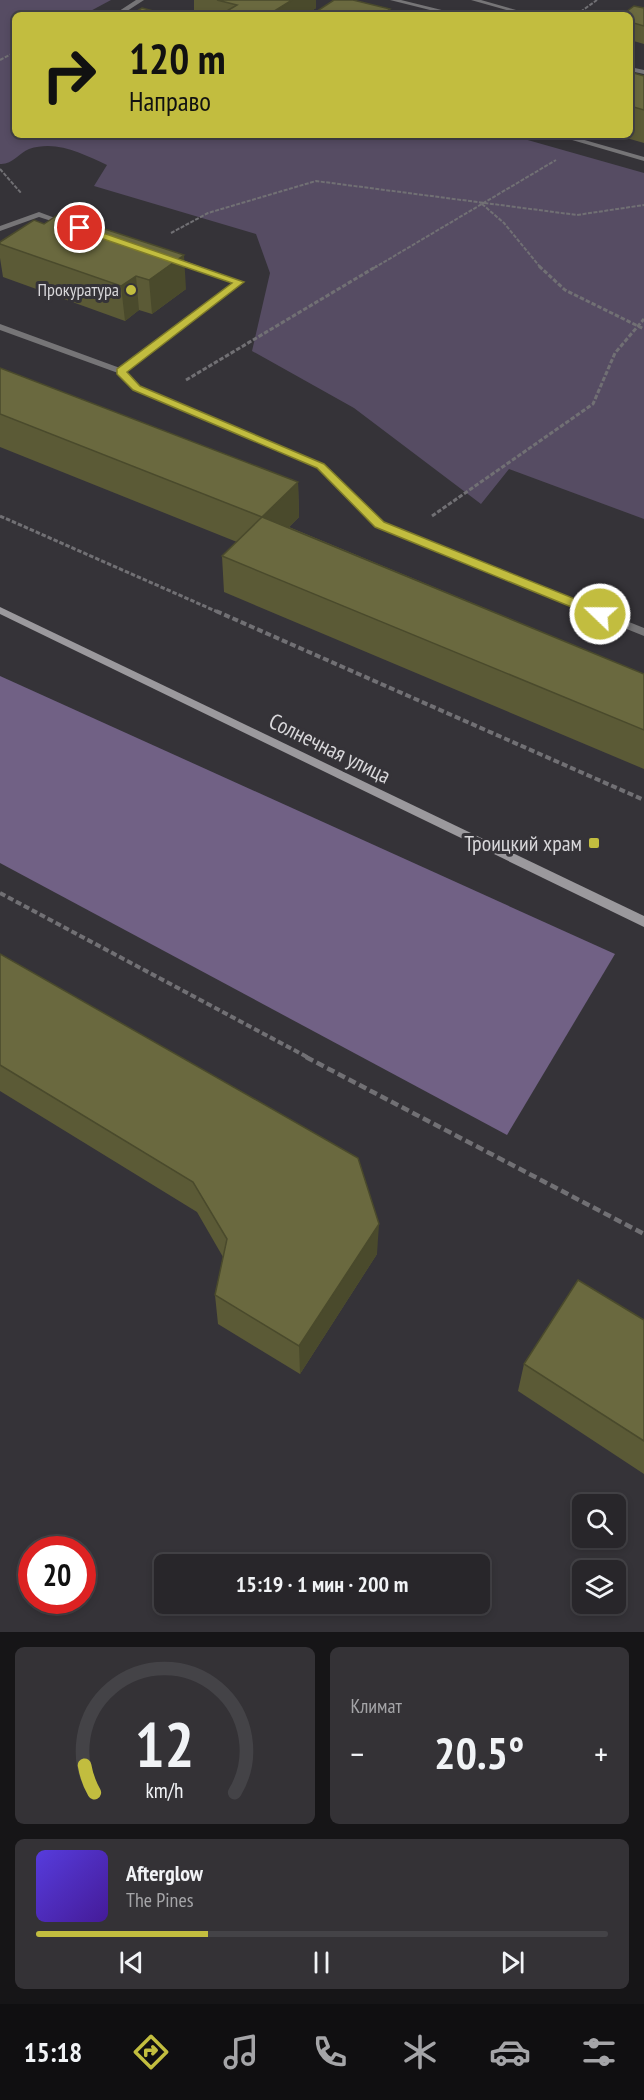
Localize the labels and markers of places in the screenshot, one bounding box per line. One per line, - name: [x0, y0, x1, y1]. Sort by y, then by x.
- pin: [54, 202, 105, 253]
- place label: Прокуратура: [38, 278, 119, 301]
- marker: Прокуратура: [124, 283, 138, 297]
- place label: Троицкий храм: [464, 829, 582, 857]
- marker: Троицкий храм: [587, 836, 601, 850]

